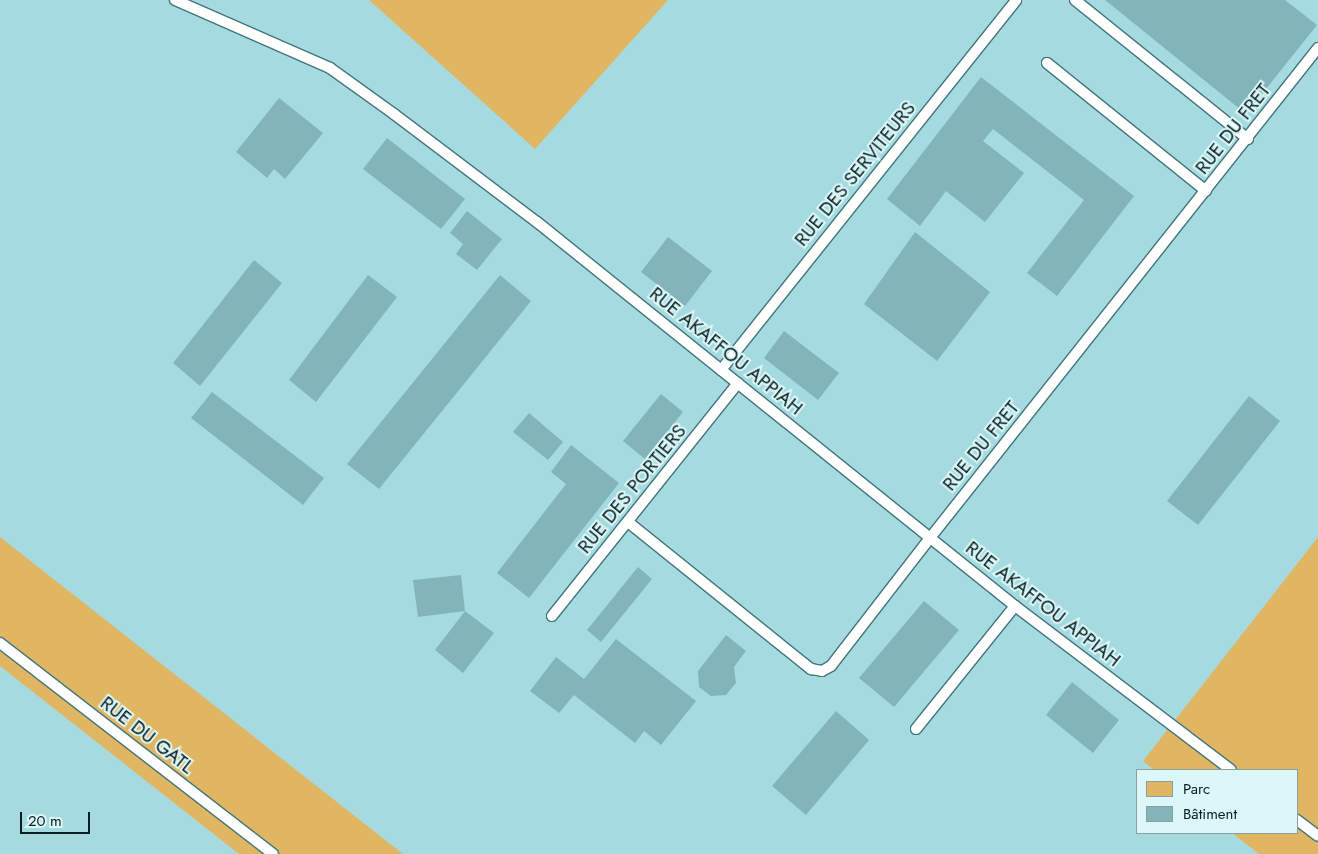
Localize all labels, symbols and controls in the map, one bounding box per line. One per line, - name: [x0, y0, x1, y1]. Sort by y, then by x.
- street label: RUE DU FRET: [1191, 79, 1275, 179]
- street label: RUE DES SERVITEURS: [790, 97, 920, 251]
- street label: RUE AKAFFOU APPIAH: [645, 282, 807, 420]
- street label: RUE DU FRET: [938, 397, 1024, 495]
- street label: RUE DES PORTIERS: [573, 420, 691, 558]
- street label: RUE AKAFFOU APPIAH: [961, 536, 1125, 672]
- street label: RUE DU GATL: [96, 692, 198, 778]
- legend: [1136, 769, 1298, 834]
- text: Parc: [1183, 778, 1210, 800]
- scale bar: [22, 802, 92, 834]
- text: Bâtiment: [1183, 803, 1237, 825]
- text: 20 m: [28, 810, 62, 832]

